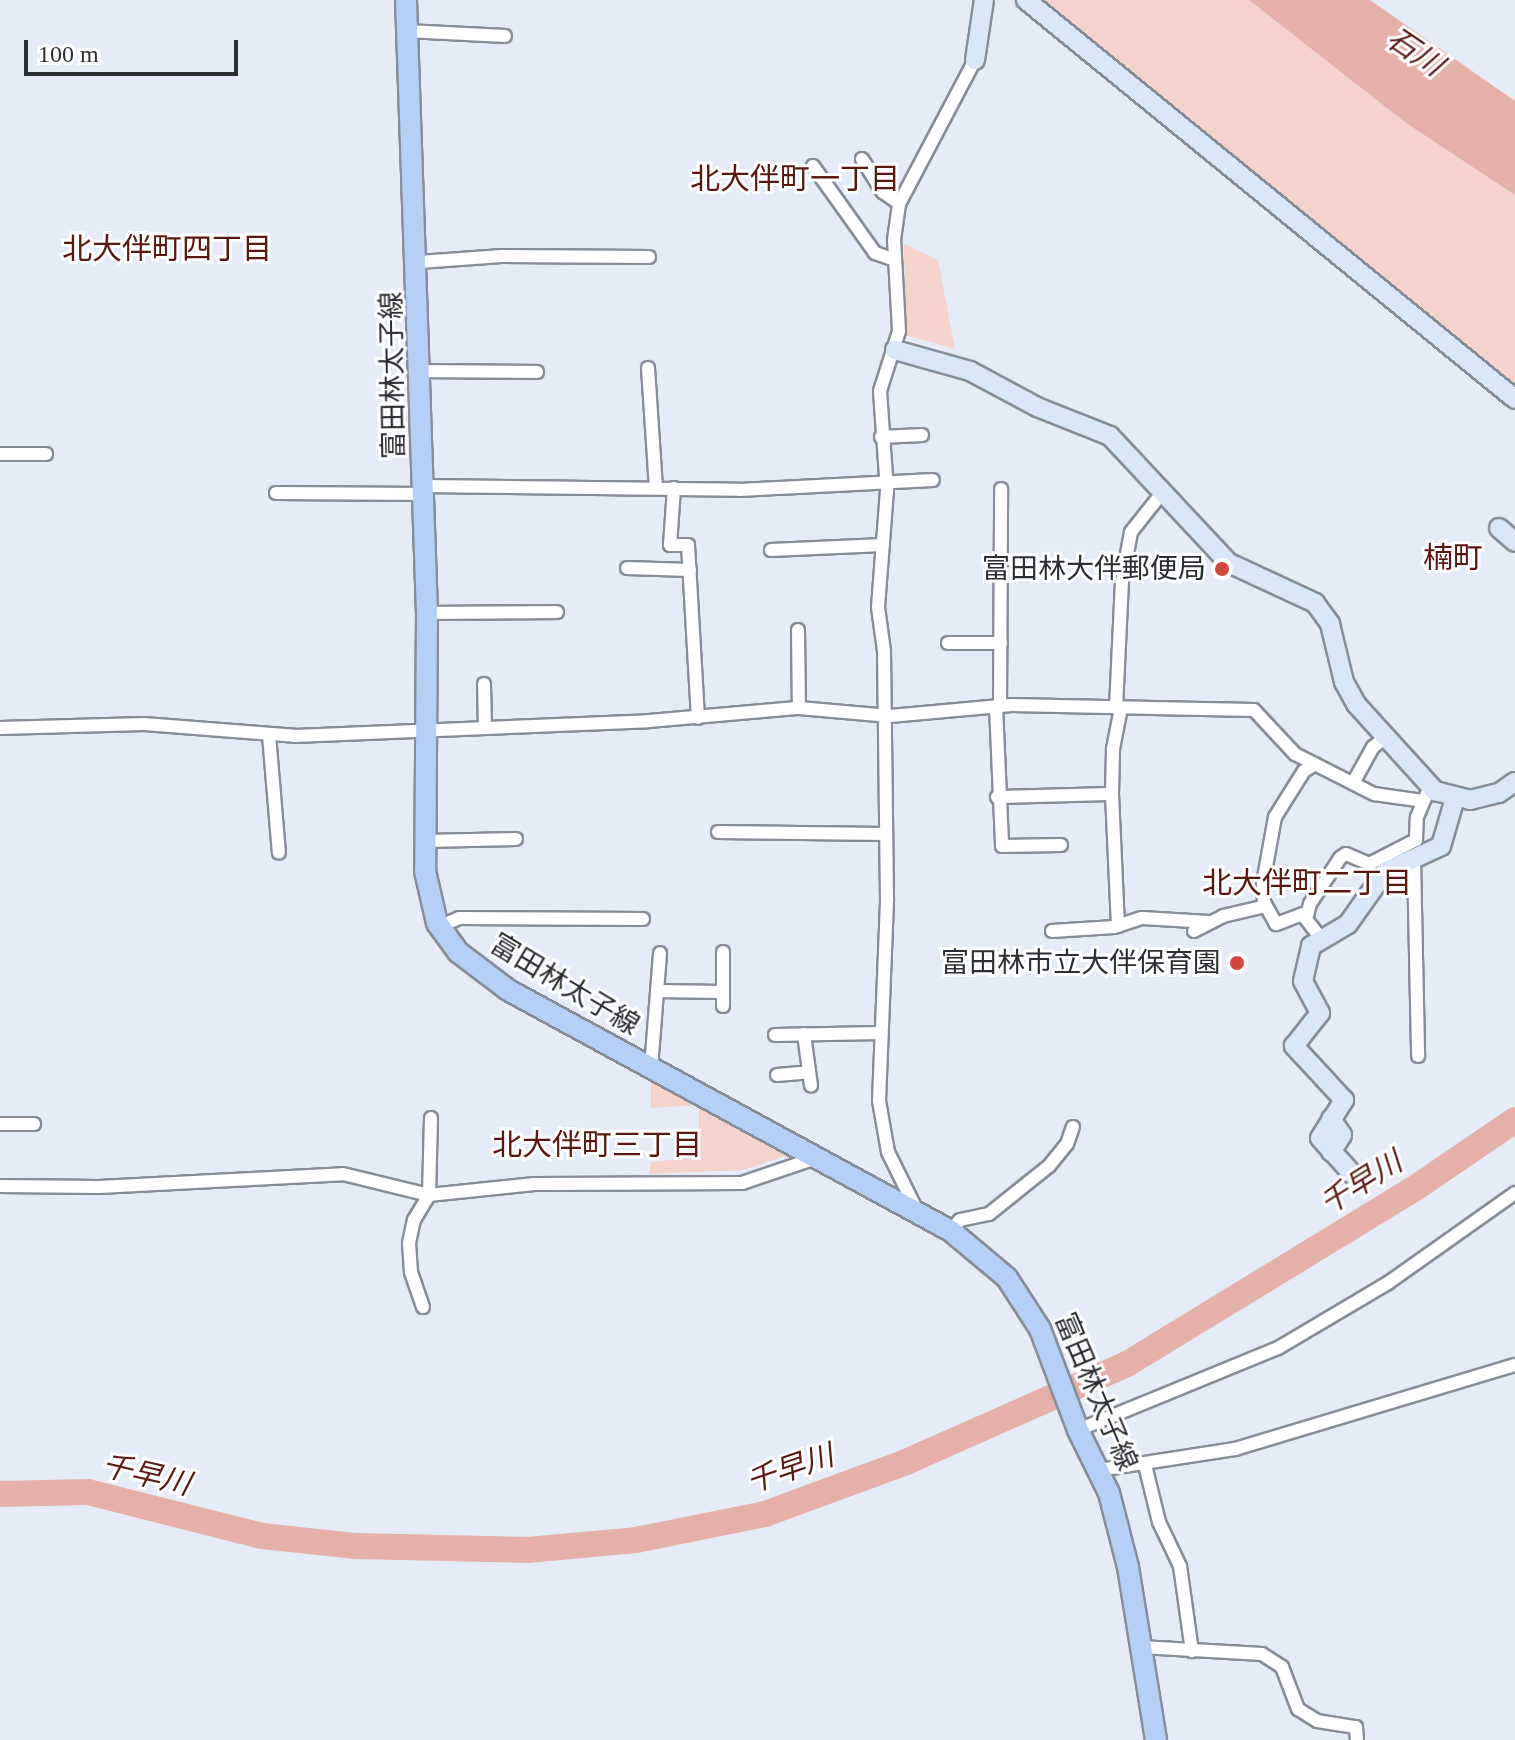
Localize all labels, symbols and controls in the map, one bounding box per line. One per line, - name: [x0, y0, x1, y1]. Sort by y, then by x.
- water label: 石川: [1380, 20, 1450, 84]
- scale bar: [28, 24, 242, 74]
- text: 100 m: [38, 41, 99, 67]
- district label: 北大伴町一丁目: [690, 161, 900, 197]
- district label: 北大伴町四丁目: [62, 231, 272, 267]
- street label: 富田林太子線: [375, 291, 411, 459]
- district label: 楠町: [1423, 540, 1483, 576]
- place label: 富田林大伴郵便局: [982, 552, 1206, 586]
- marker: 富田林大伴郵便局: [1213, 560, 1231, 578]
- district label: 北大伴町二丁目: [1202, 865, 1412, 901]
- street label: 富田林太子線: [484, 927, 646, 1043]
- place label: 富田林市立大伴保育園: [941, 946, 1221, 980]
- marker: 富田林市立大伴保育園: [1228, 954, 1246, 972]
- district label: 北大伴町三丁目: [492, 1127, 702, 1163]
- water label: 千早川: [1313, 1144, 1409, 1222]
- street label: 富田林太子線: [1048, 1308, 1144, 1476]
- water label: 千早川: [742, 1437, 838, 1501]
- water label: 千早川: [98, 1447, 194, 1503]

